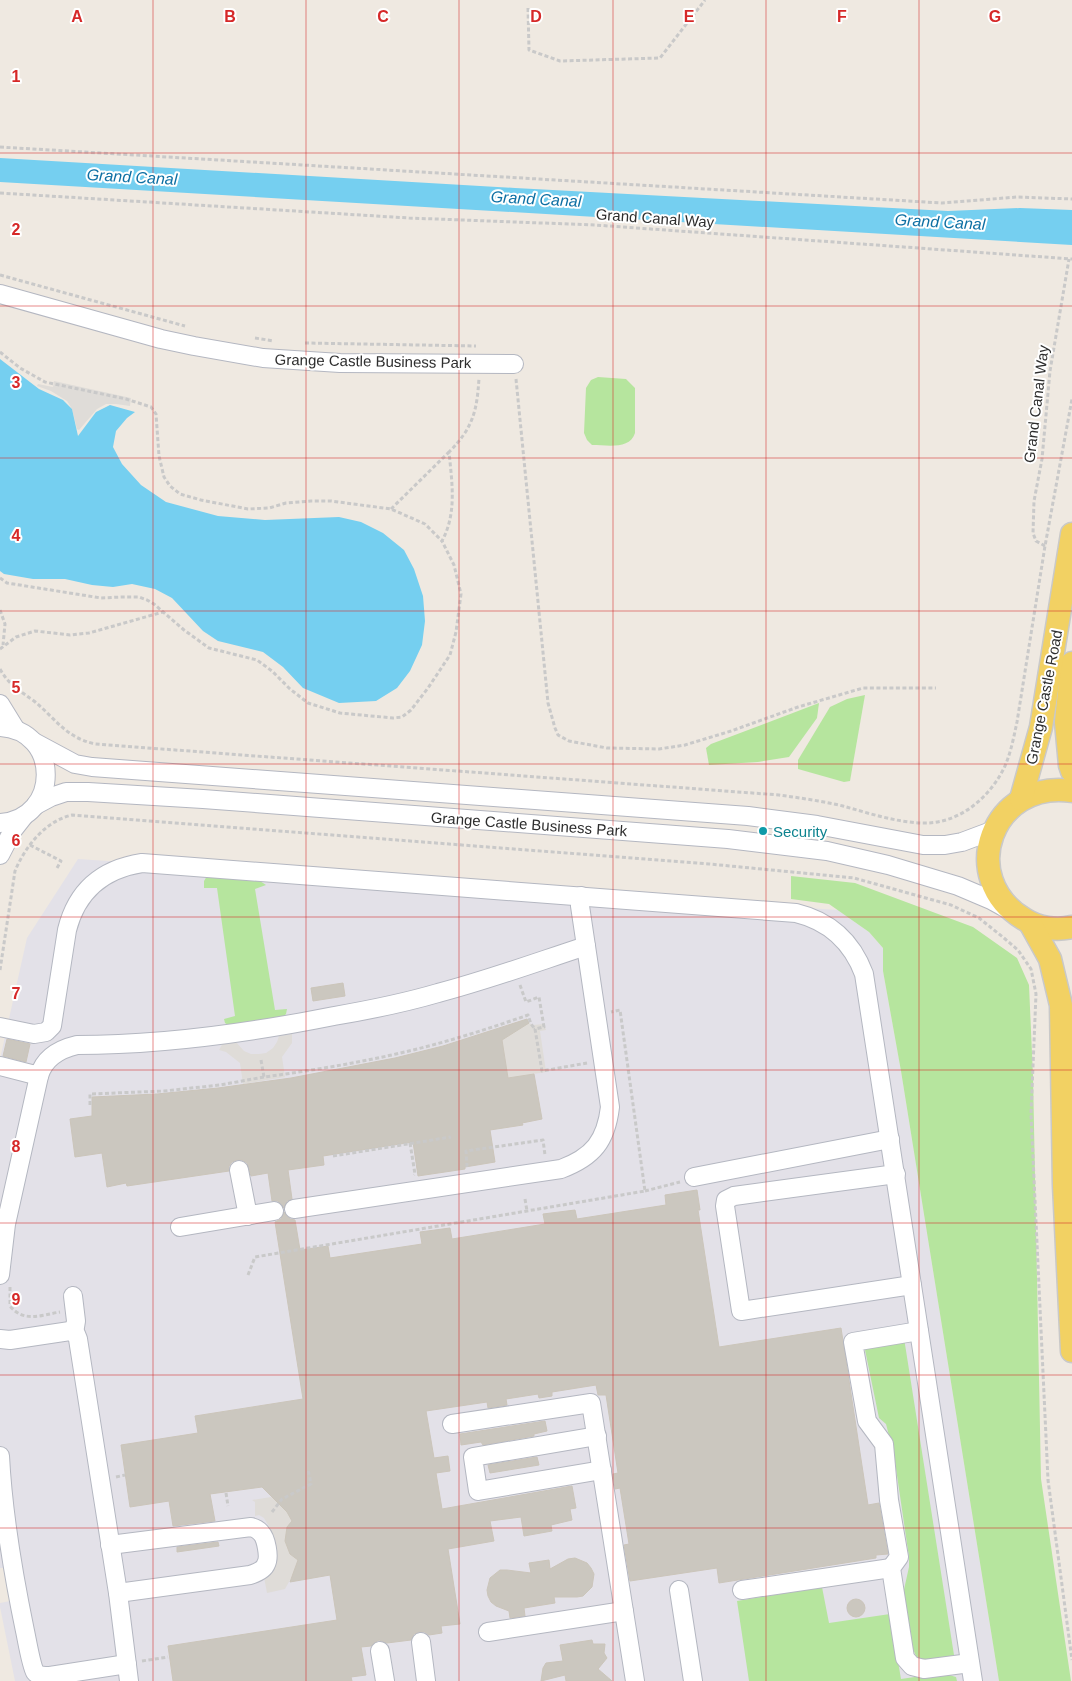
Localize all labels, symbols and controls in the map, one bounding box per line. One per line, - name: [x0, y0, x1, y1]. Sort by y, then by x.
- text: A: [71, 8, 83, 25]
- text: B: [224, 8, 236, 25]
- text: C: [377, 8, 389, 25]
- text: D: [530, 8, 542, 25]
- text: E: [684, 8, 695, 25]
- text: F: [837, 8, 847, 25]
- text: G: [989, 8, 1001, 25]
- text: 1: [12, 68, 21, 85]
- water label: Grand Canal: [86, 166, 178, 188]
- water label: Grand Canal: [490, 188, 582, 210]
- street label: Grand Canal Way: [595, 205, 715, 231]
- water label: Grand Canal: [894, 211, 986, 233]
- text: 2: [12, 221, 21, 238]
- street label: Grand Canal Way: [1020, 344, 1052, 464]
- street label: Grange Castle Business Park: [274, 351, 472, 371]
- text: 3: [12, 374, 21, 391]
- text: 4: [12, 527, 21, 544]
- street label: Grange Castle Road: [1023, 628, 1065, 766]
- text: 5: [12, 679, 21, 696]
- street label: Grange Castle Business Park: [430, 809, 628, 839]
- place label: Security: [773, 823, 828, 840]
- marker: Security: [757, 825, 769, 837]
- text: 6: [12, 832, 21, 849]
- text: 7: [12, 985, 21, 1002]
- text: 8: [12, 1138, 21, 1155]
- text: 9: [12, 1291, 21, 1308]

